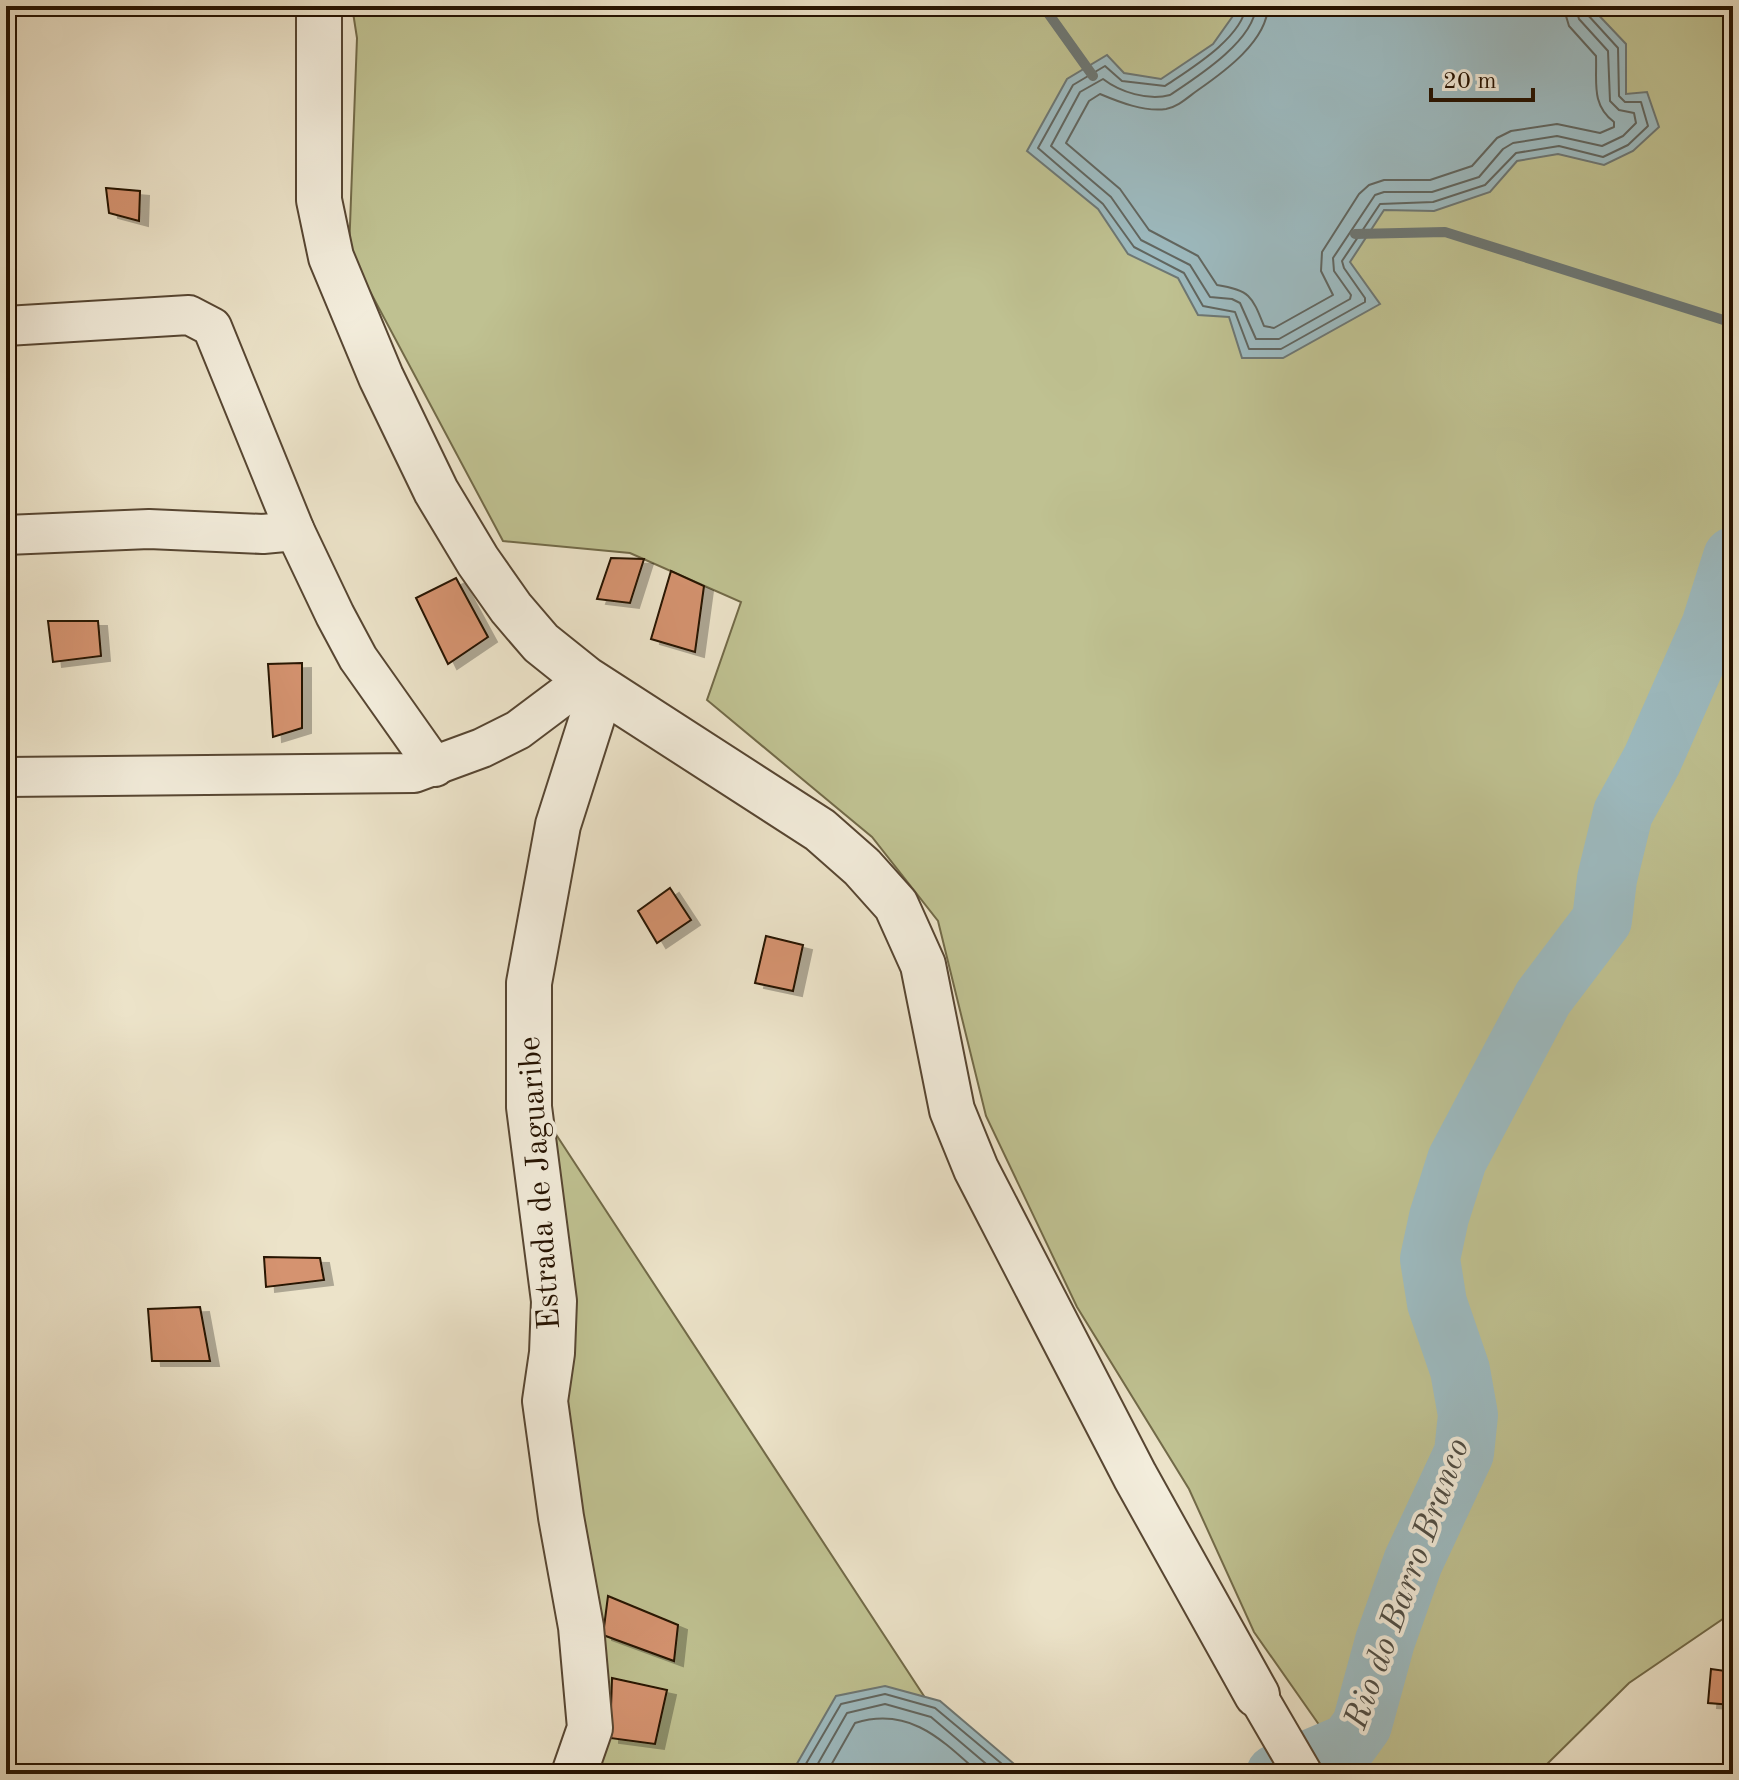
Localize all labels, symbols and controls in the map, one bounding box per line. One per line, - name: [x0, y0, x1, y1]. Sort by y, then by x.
- scale bar: [1431, 52, 1533, 102]
- text: 20 m: [1443, 70, 1497, 94]
- street label: Estrada de Jaguaribe: [515, 1035, 567, 1331]
- water label: Rio do Barro Branco: [1339, 1434, 1476, 1735]

